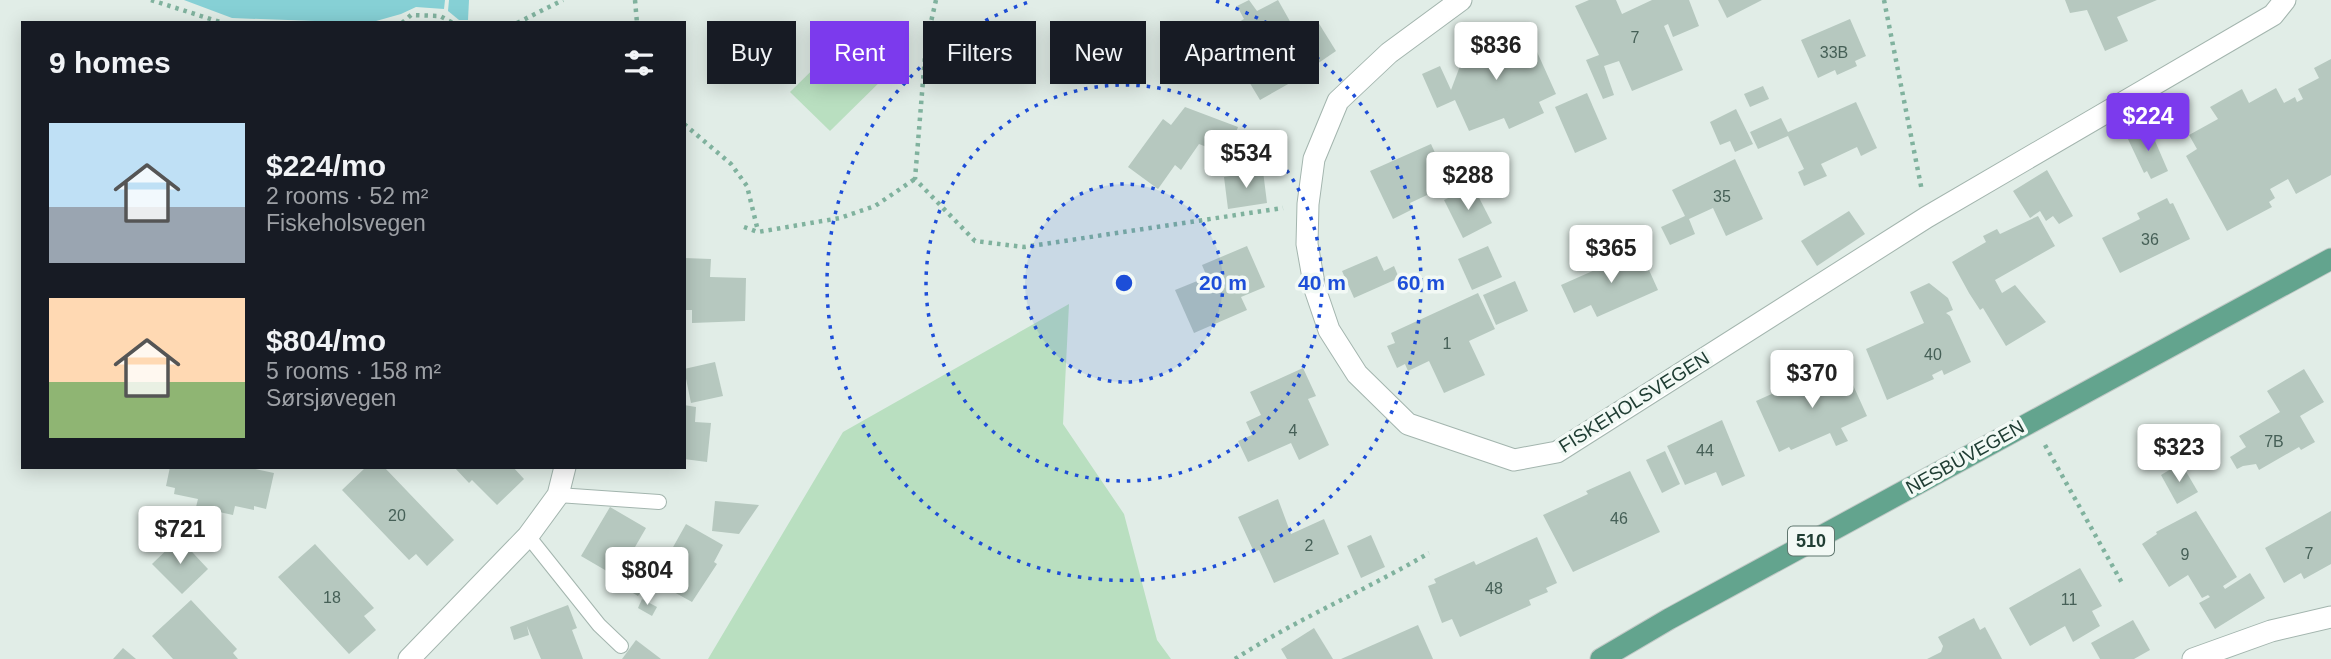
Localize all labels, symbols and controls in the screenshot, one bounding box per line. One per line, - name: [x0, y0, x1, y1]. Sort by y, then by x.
- chip: Buy: [707, 21, 796, 84]
- chip: Rent: [810, 21, 909, 84]
- chip: Filters: [923, 21, 1036, 84]
- chip: New: [1050, 21, 1146, 84]
- chip: Apartment: [1160, 21, 1319, 84]
- pin: $836: [1455, 22, 1537, 82]
- house number: 7: [1631, 29, 1640, 46]
- text: $836: [1470, 32, 1522, 58]
- icon: filters: [620, 44, 658, 82]
- house number: 33B: [1820, 44, 1848, 61]
- text: 9 homes: [49, 46, 171, 79]
- pin: $224: [2107, 94, 2189, 153]
- text: $224: [2122, 103, 2174, 129]
- pin: $534: [1205, 130, 1287, 190]
- text: $534: [1220, 140, 1272, 166]
- text: $224/mo: [266, 149, 386, 182]
- icon: home: [105, 151, 189, 235]
- pin: $288: [1427, 152, 1509, 212]
- text: $288: [1442, 162, 1494, 188]
- text: 2 rooms · 52 m²: [266, 183, 428, 209]
- house number: 35: [1713, 188, 1731, 205]
- text: Fiskeholsvegen: [266, 210, 426, 236]
- pin: $365: [1570, 226, 1652, 285]
- house number: 36: [2141, 231, 2159, 248]
- text: $365: [1585, 235, 1637, 261]
- centre of rings: [1112, 271, 1136, 295]
- text: 20 m: [1199, 271, 1247, 294]
- text: 40 m: [1298, 271, 1346, 294]
- text: 60 m: [1397, 271, 1445, 294]
- text: $804/mo: [266, 324, 386, 357]
- icon: home: [105, 326, 189, 410]
- house number: 1: [1443, 335, 1452, 352]
- house number: 40: [1924, 346, 1942, 363]
- street label: FISKEHOLSVEGEN: [1555, 347, 1713, 457]
- pin: $370: [1771, 350, 1853, 410]
- text: 5 rooms · 158 m²: [266, 358, 441, 384]
- text: $370: [1786, 360, 1838, 386]
- text: Sørsjøvegen: [266, 385, 396, 411]
- street label: NESBUVEGEN: [1902, 416, 2028, 498]
- house number: 4: [1289, 422, 1298, 439]
- pin: $323: [2138, 424, 2220, 484]
- house number: 7B: [2264, 433, 2284, 450]
- text: $323: [2153, 434, 2205, 460]
- house number: 44: [1696, 442, 1714, 459]
- pin: $721: [139, 506, 221, 566]
- house number: 20: [388, 507, 406, 524]
- house number: 46: [1610, 510, 1628, 527]
- text: $721: [154, 516, 206, 542]
- road number: 510: [1788, 526, 1834, 556]
- house number: 2: [1305, 537, 1314, 554]
- house number: 7: [2305, 545, 2314, 562]
- house number: 9: [2181, 546, 2190, 563]
- pin: $804: [606, 548, 688, 607]
- text: $804: [621, 557, 673, 583]
- house number: 48: [1485, 580, 1503, 597]
- house number: 18: [323, 589, 341, 606]
- house number: 11: [2061, 591, 2077, 608]

